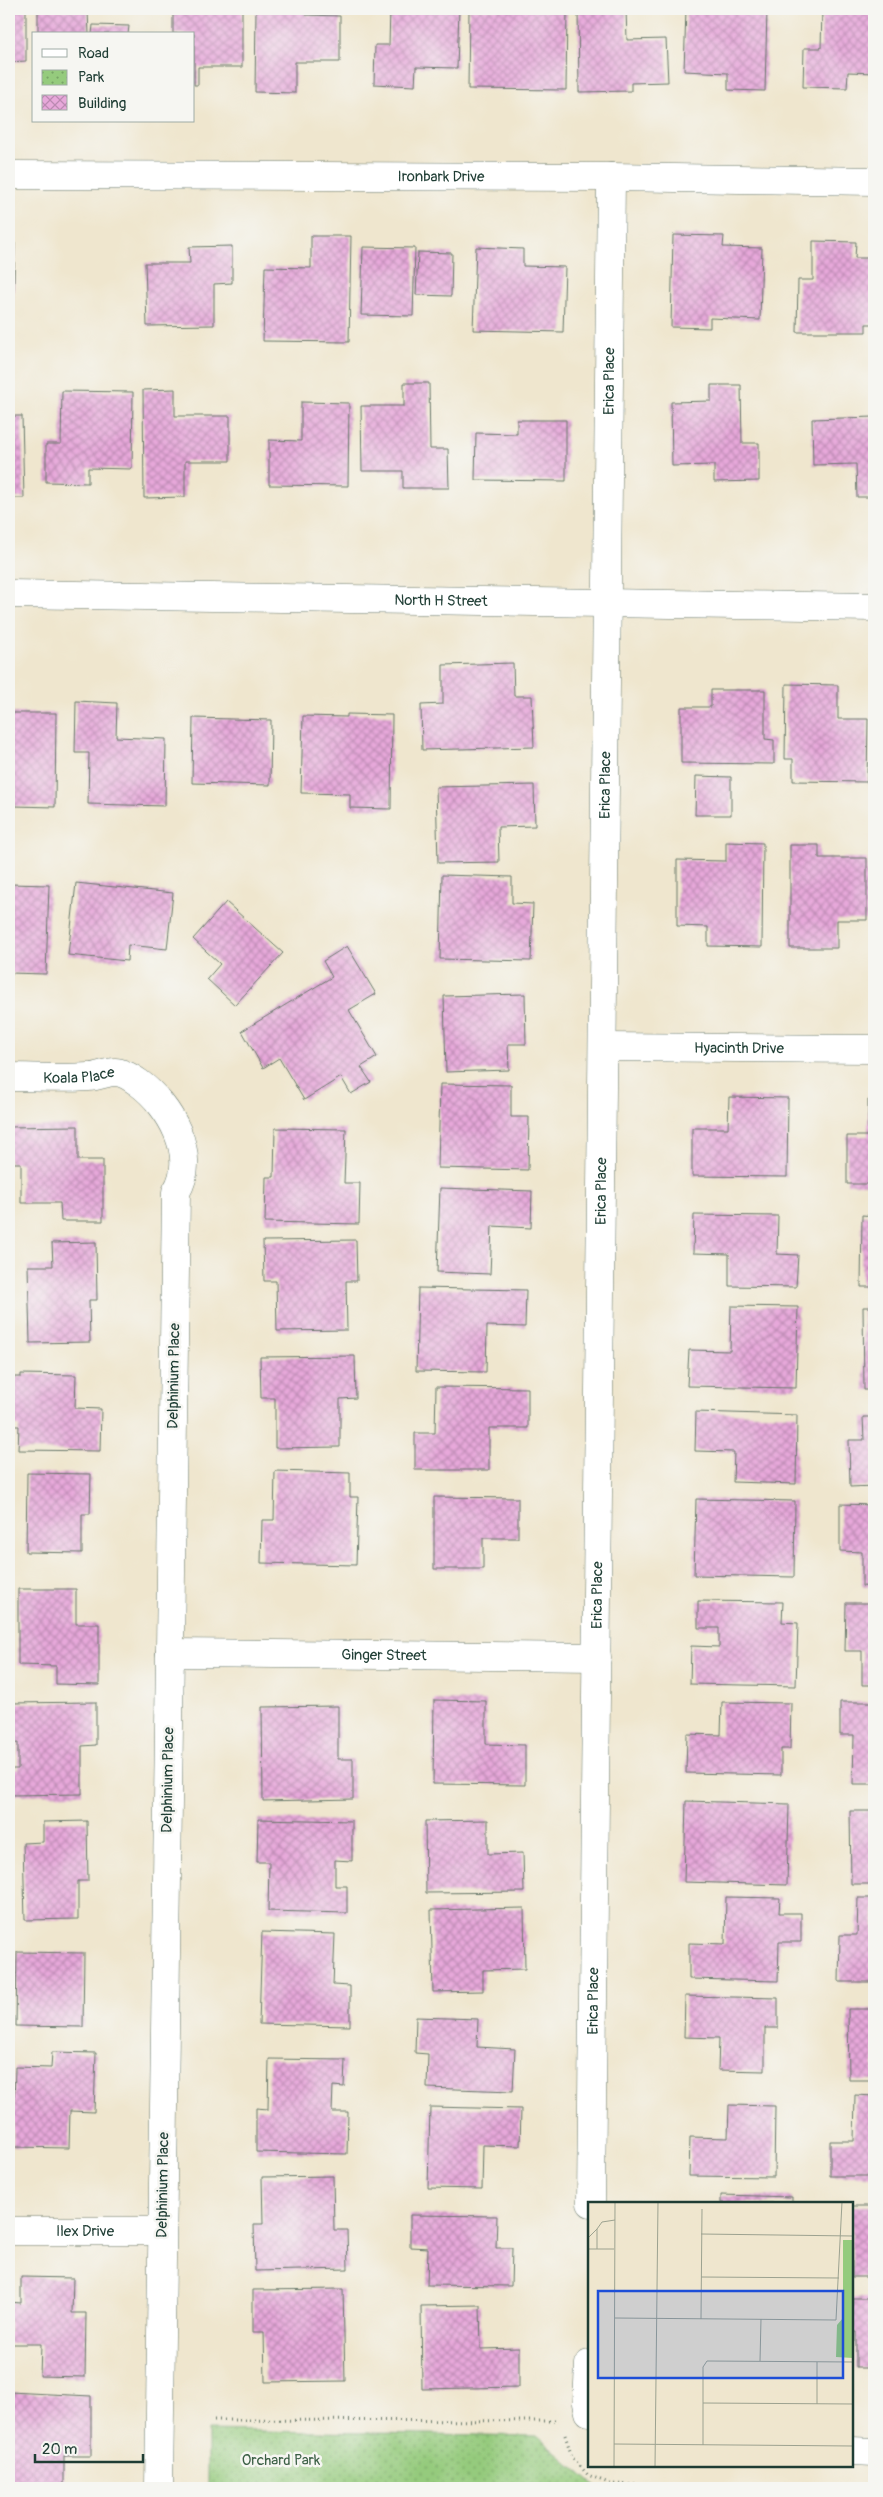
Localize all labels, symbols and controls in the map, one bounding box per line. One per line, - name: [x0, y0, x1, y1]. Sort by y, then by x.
- legend: [32, 32, 195, 122]
- text: Road: [78, 44, 109, 63]
- text: Park: [78, 68, 105, 87]
- text: Building: [78, 94, 126, 113]
- street label: Ironbark Drive: [397, 167, 485, 186]
- street label: Erica Place: [599, 347, 619, 415]
- street label: North H Street: [394, 590, 489, 611]
- street label: Erica Place: [595, 751, 615, 819]
- street label: Hyacinth Drive: [694, 1038, 785, 1058]
- street label: Koala Place: [43, 1062, 116, 1087]
- street label: Erica Place: [591, 1157, 611, 1225]
- street label: Delphinium Place: [164, 1322, 184, 1429]
- street label: Erica Place: [587, 1561, 607, 1629]
- street label: Ginger Street: [341, 1645, 428, 1665]
- street label: Delphinium Place: [158, 1726, 178, 1833]
- street label: Erica Place: [583, 1967, 603, 2035]
- street label: Delphinium Place: [153, 2131, 173, 2238]
- inset map: [588, 2202, 853, 2467]
- street label: Ilex Drive: [56, 2222, 115, 2241]
- scale bar: [35, 2432, 142, 2464]
- text: 20 m: [42, 2440, 77, 2459]
- park label: Orchard Park: [242, 2451, 321, 2470]

